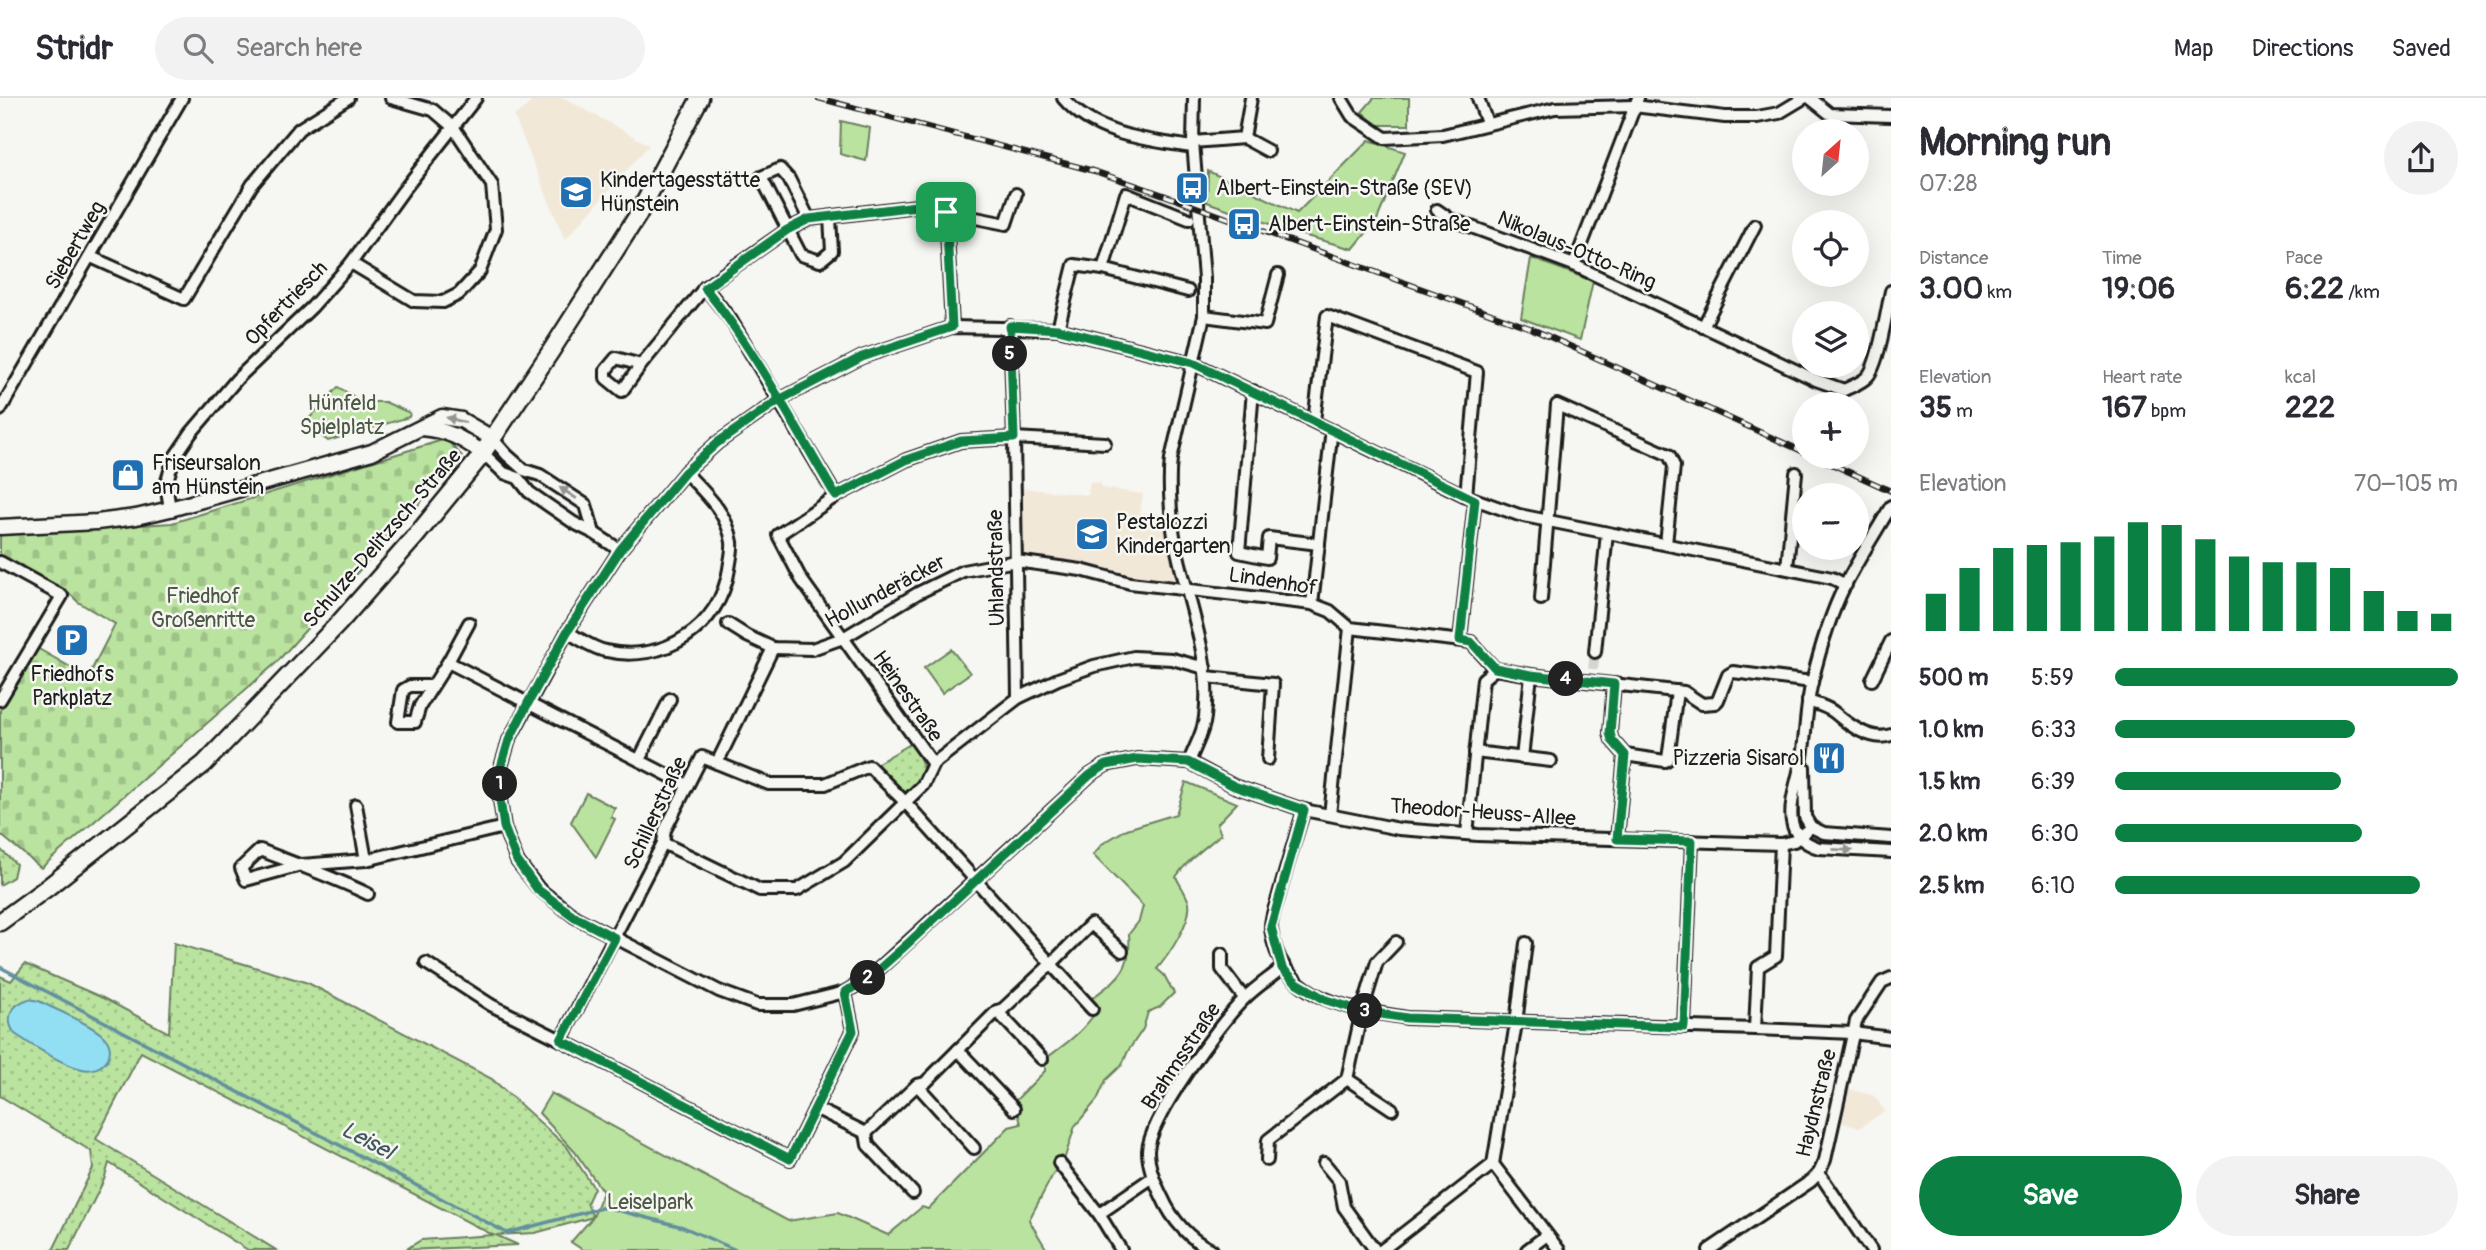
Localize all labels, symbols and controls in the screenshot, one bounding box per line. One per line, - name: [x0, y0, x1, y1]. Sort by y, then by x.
- search box: [155, 17, 645, 80]
- text: Stridr: [35, 28, 113, 69]
- icon: search: [179, 29, 217, 67]
- text: Search here: [235, 32, 362, 64]
- text: Map: [2174, 34, 2214, 63]
- text: Directions: [2252, 34, 2353, 63]
- text: Saved: [2391, 34, 2451, 63]
- north arrow: [1792, 119, 1869, 196]
- map controls: [1792, 119, 1869, 560]
- text: Morning run: [1919, 119, 2111, 167]
- button: share: [2384, 121, 2458, 195]
- place label: Kindertagesstätte Hünstein: [600, 167, 761, 218]
- bus stop icon: Albert-Einstein-Straße (SEV): [1173, 169, 1211, 207]
- text: 07:28: [1919, 169, 1977, 198]
- school or university icon: Kindertagesstätte Hünstein: [557, 173, 595, 211]
- place label: Albert-Einstein-Straße (SEV): [1216, 175, 1473, 202]
- pin: [916, 182, 976, 242]
- icon: arrive: [927, 193, 965, 231]
- street label: Siebertweg: [39, 196, 112, 294]
- bus stop icon: Albert-Einstein-Straße: [1225, 205, 1263, 243]
- street label: Nikolaus-Otto-Ring: [1493, 205, 1660, 296]
- button: locate: [1792, 210, 1869, 287]
- place label: Albert-Einstein-Straße: [1268, 211, 1471, 238]
- text: Distance: [1919, 246, 1988, 270]
- text: Time: [2102, 246, 2142, 270]
- text: Pace: [2285, 246, 2323, 270]
- street label: Opfertriesch: [239, 255, 334, 352]
- text: 3.00: [1919, 270, 1983, 307]
- text: 19:06: [2102, 270, 2175, 307]
- text: 6:22: [2285, 270, 2344, 307]
- text: km: [1983, 280, 2012, 304]
- text: /km: [2344, 280, 2380, 304]
- button: layers: [1792, 301, 1869, 378]
- pin: 5: [992, 336, 1028, 372]
- text: 5: [1004, 341, 1015, 365]
- text: Elevation: [1919, 365, 1991, 389]
- text: Heart rate: [2102, 365, 2182, 389]
- text: kcal: [2285, 365, 2316, 389]
- text: 35: [1919, 389, 1952, 426]
- text: 167: [2102, 389, 2147, 426]
- text: 222: [2285, 389, 2335, 426]
- park label: Hünfeld Spielplatz: [300, 390, 384, 441]
- button: +: [1792, 392, 1869, 469]
- text: m: [1952, 399, 1973, 423]
- text: bpm: [2147, 399, 2186, 423]
- one-way arrow: [446, 415, 467, 425]
- street label: Schulze-Delitzsch-Straße: [297, 443, 468, 634]
- place label: Friseursalon am Hünstein: [152, 450, 264, 501]
- shop icon: Friseursalon am Hünstein: [109, 456, 147, 494]
- text: Elevation: [1919, 469, 2007, 498]
- text: 70–105 m: [2354, 469, 2458, 498]
- button: −: [1792, 483, 1869, 560]
- one-way arrow: [559, 486, 577, 500]
- street label: Uhlandstraße: [982, 509, 1011, 627]
- place label: Pestalozzi Kindergarten: [1116, 509, 1231, 560]
- school or university icon: Pestalozzi Kindergarten: [1073, 515, 1111, 553]
- street label: Hollunderäcker: [820, 548, 951, 634]
- street label: Lindenhof: [1227, 561, 1320, 602]
- park label: Friedhof Großenritte: [151, 583, 256, 634]
- parking icon: Friedhofs Parkplatz: [53, 621, 91, 659]
- street label: Heinestraße: [866, 645, 949, 748]
- place label: Friedhofs Parkplatz: [30, 661, 114, 712]
- pin: 4: [1548, 662, 1584, 696]
- text: 500 m: [1919, 663, 1988, 692]
- text: 5:59: [2031, 663, 2074, 692]
- text: 4: [1560, 666, 1571, 690]
- text: 1.0 km: [1919, 715, 1984, 744]
- text: 6:33: [2031, 715, 2076, 744]
- restaurant icon: Pizzeria Sisarol: [1810, 739, 1848, 777]
- place label: Pizzeria Sisarol: [1672, 745, 1804, 772]
- street label: Schillerstraße: [618, 752, 694, 874]
- pin: 1: [482, 766, 518, 802]
- text: 1.5 km: [1919, 767, 1981, 796]
- text: 6:39: [2031, 767, 2075, 796]
- text: 1: [496, 771, 503, 795]
- street label: Theodor-Heuss-Allee: [1389, 793, 1577, 833]
- text: 2.0 km: [1919, 819, 1988, 848]
- text: 6:30: [2031, 819, 2079, 848]
- one-way arrow: [1832, 844, 1854, 855]
- text: 2.5 km: [1919, 871, 1984, 900]
- text: 6:10: [2031, 871, 2075, 900]
- pin: 2: [850, 960, 886, 996]
- text: 2: [862, 965, 873, 989]
- pin: 3: [1348, 993, 1382, 1028]
- street label: Brahmsstraße: [1136, 997, 1228, 1115]
- text: 3: [1359, 998, 1370, 1022]
- street label: Haydnstraße: [1790, 1046, 1843, 1160]
- water label: Leisel: [336, 1115, 401, 1167]
- button: Save: [1919, 1156, 2182, 1236]
- button: Share: [2196, 1156, 2458, 1236]
- park label: Leiselpark: [607, 1189, 694, 1216]

